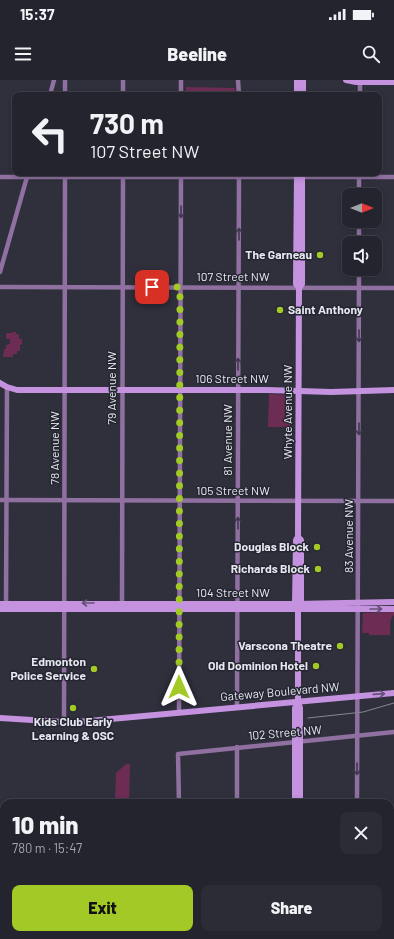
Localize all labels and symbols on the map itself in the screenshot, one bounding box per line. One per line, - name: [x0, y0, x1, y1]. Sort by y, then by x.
- north arrow: [342, 188, 382, 228]
- one-way arrow: [177, 205, 185, 218]
- one-way arrow: [235, 228, 243, 241]
- place label: The Garneau: [245, 247, 312, 261]
- marker: The Garneau: [315, 250, 325, 260]
- street label: 107 Street NW: [197, 269, 270, 283]
- pin: [135, 270, 169, 304]
- place label: Saint Anthony: [288, 302, 363, 316]
- marker: Saint Anthony: [275, 305, 285, 315]
- one-way arrow: [355, 329, 363, 342]
- street label: 79 Avenue NW: [104, 351, 118, 425]
- one-way arrow: [234, 358, 242, 371]
- street label: Whyte Avenue NW: [280, 364, 294, 459]
- street label: 106 Street NW: [195, 371, 269, 385]
- street label: 81 Avenue NW: [220, 404, 234, 476]
- street label: 78 Avenue NW: [47, 411, 61, 485]
- one-way arrow: [355, 422, 363, 435]
- street label: 105 Street NW: [196, 483, 270, 497]
- street label: 83 Avenue NW: [341, 499, 355, 573]
- one-way arrow: [234, 517, 242, 530]
- place label: Douglas Block: [234, 539, 310, 553]
- marker: Douglas Block: [312, 542, 322, 552]
- place label: Richards Block: [231, 561, 311, 575]
- marker: Richards Block: [313, 564, 323, 574]
- street label: 104 Street NW: [196, 585, 270, 599]
- one-way arrow: [82, 599, 95, 607]
- one-way arrow: [369, 605, 382, 613]
- place label: Varscona Theatre: [238, 638, 332, 652]
- marker: Varscona Theatre: [335, 641, 345, 651]
- place label: Edmonton Police Service: [11, 654, 86, 682]
- place label: Old Dominion Hotel: [208, 658, 308, 672]
- marker: Old Dominion Hotel: [311, 661, 321, 671]
- marker: Edmonton Police Service: [89, 664, 99, 674]
- position arrow: [158, 666, 200, 708]
- street label: Gateway Boulevard NW: [220, 679, 340, 703]
- one-way arrow: [372, 691, 385, 698]
- marker: Kids Club Early Learning & OSC: [68, 703, 78, 713]
- place label: Kids Club Early Learning & OSC: [32, 714, 114, 742]
- street label: 102 Street NW: [248, 722, 323, 742]
- one-way arrow: [353, 762, 361, 775]

